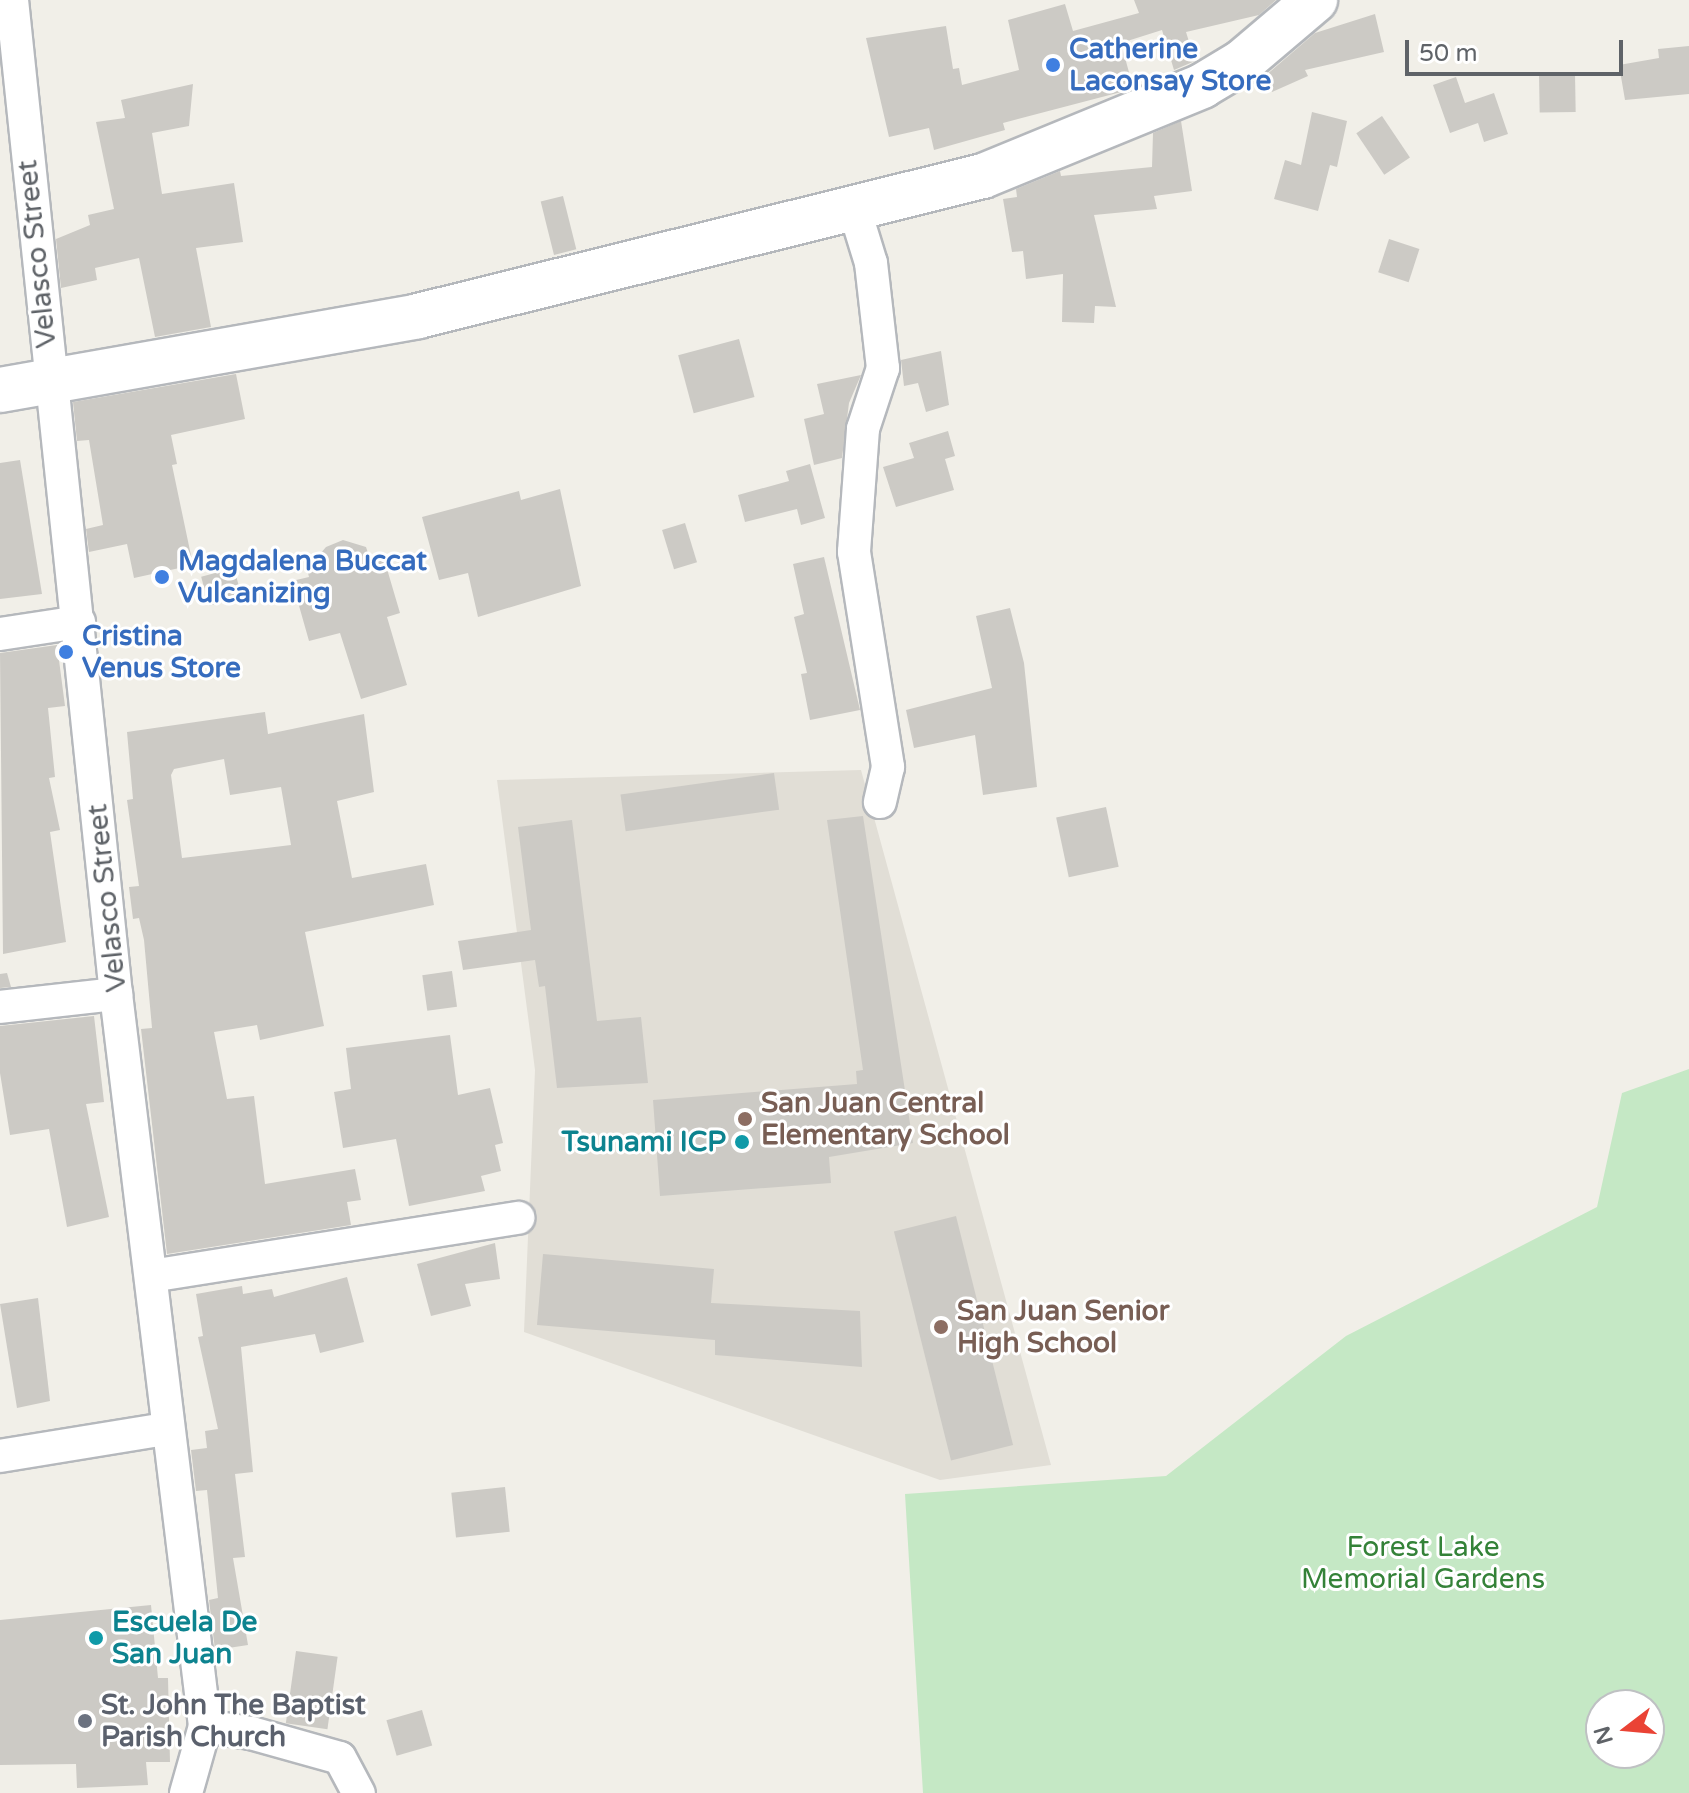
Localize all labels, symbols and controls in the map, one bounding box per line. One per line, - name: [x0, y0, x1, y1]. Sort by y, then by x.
- scale bar: [1409, 24, 1627, 74]
- place label: Catherine Laconsay Store: [1069, 32, 1271, 98]
- text: 50 m: [1419, 39, 1477, 68]
- marker: Catherine Laconsay Store: [1044, 56, 1062, 74]
- street label: Velasco Street: [10, 158, 64, 350]
- place label: Magdalena Buccat Vulcanizing: [178, 544, 427, 610]
- marker: Magdalena Buccat Vulcanizing: [153, 568, 171, 586]
- place label: Cristina Venus Store: [82, 619, 241, 685]
- marker: Cristina Venus Store: [57, 643, 75, 661]
- street label: Velasco Street: [80, 802, 134, 994]
- place label: San Juan Central Elementary School: [761, 1086, 1010, 1152]
- marker: San Juan Central Elementary School: [736, 1110, 754, 1128]
- place label: Tsunami ICP: [562, 1125, 726, 1159]
- marker: Tsunami ICP: [733, 1133, 751, 1151]
- place label: San Juan Senior High School: [957, 1294, 1169, 1360]
- marker: San Juan Senior High School: [932, 1318, 950, 1336]
- park label: Forest Lake Memorial Gardens: [1301, 1530, 1545, 1596]
- place label: Escuela De San Juan: [112, 1605, 257, 1671]
- marker: Escuela De San Juan: [87, 1629, 105, 1647]
- place label: St. John The Baptist Parish Church: [101, 1688, 366, 1754]
- north arrow: [1585, 1689, 1665, 1769]
- marker: St. John The Baptist Parish Church: [76, 1712, 94, 1730]
- text: N: [1589, 1723, 1619, 1747]

